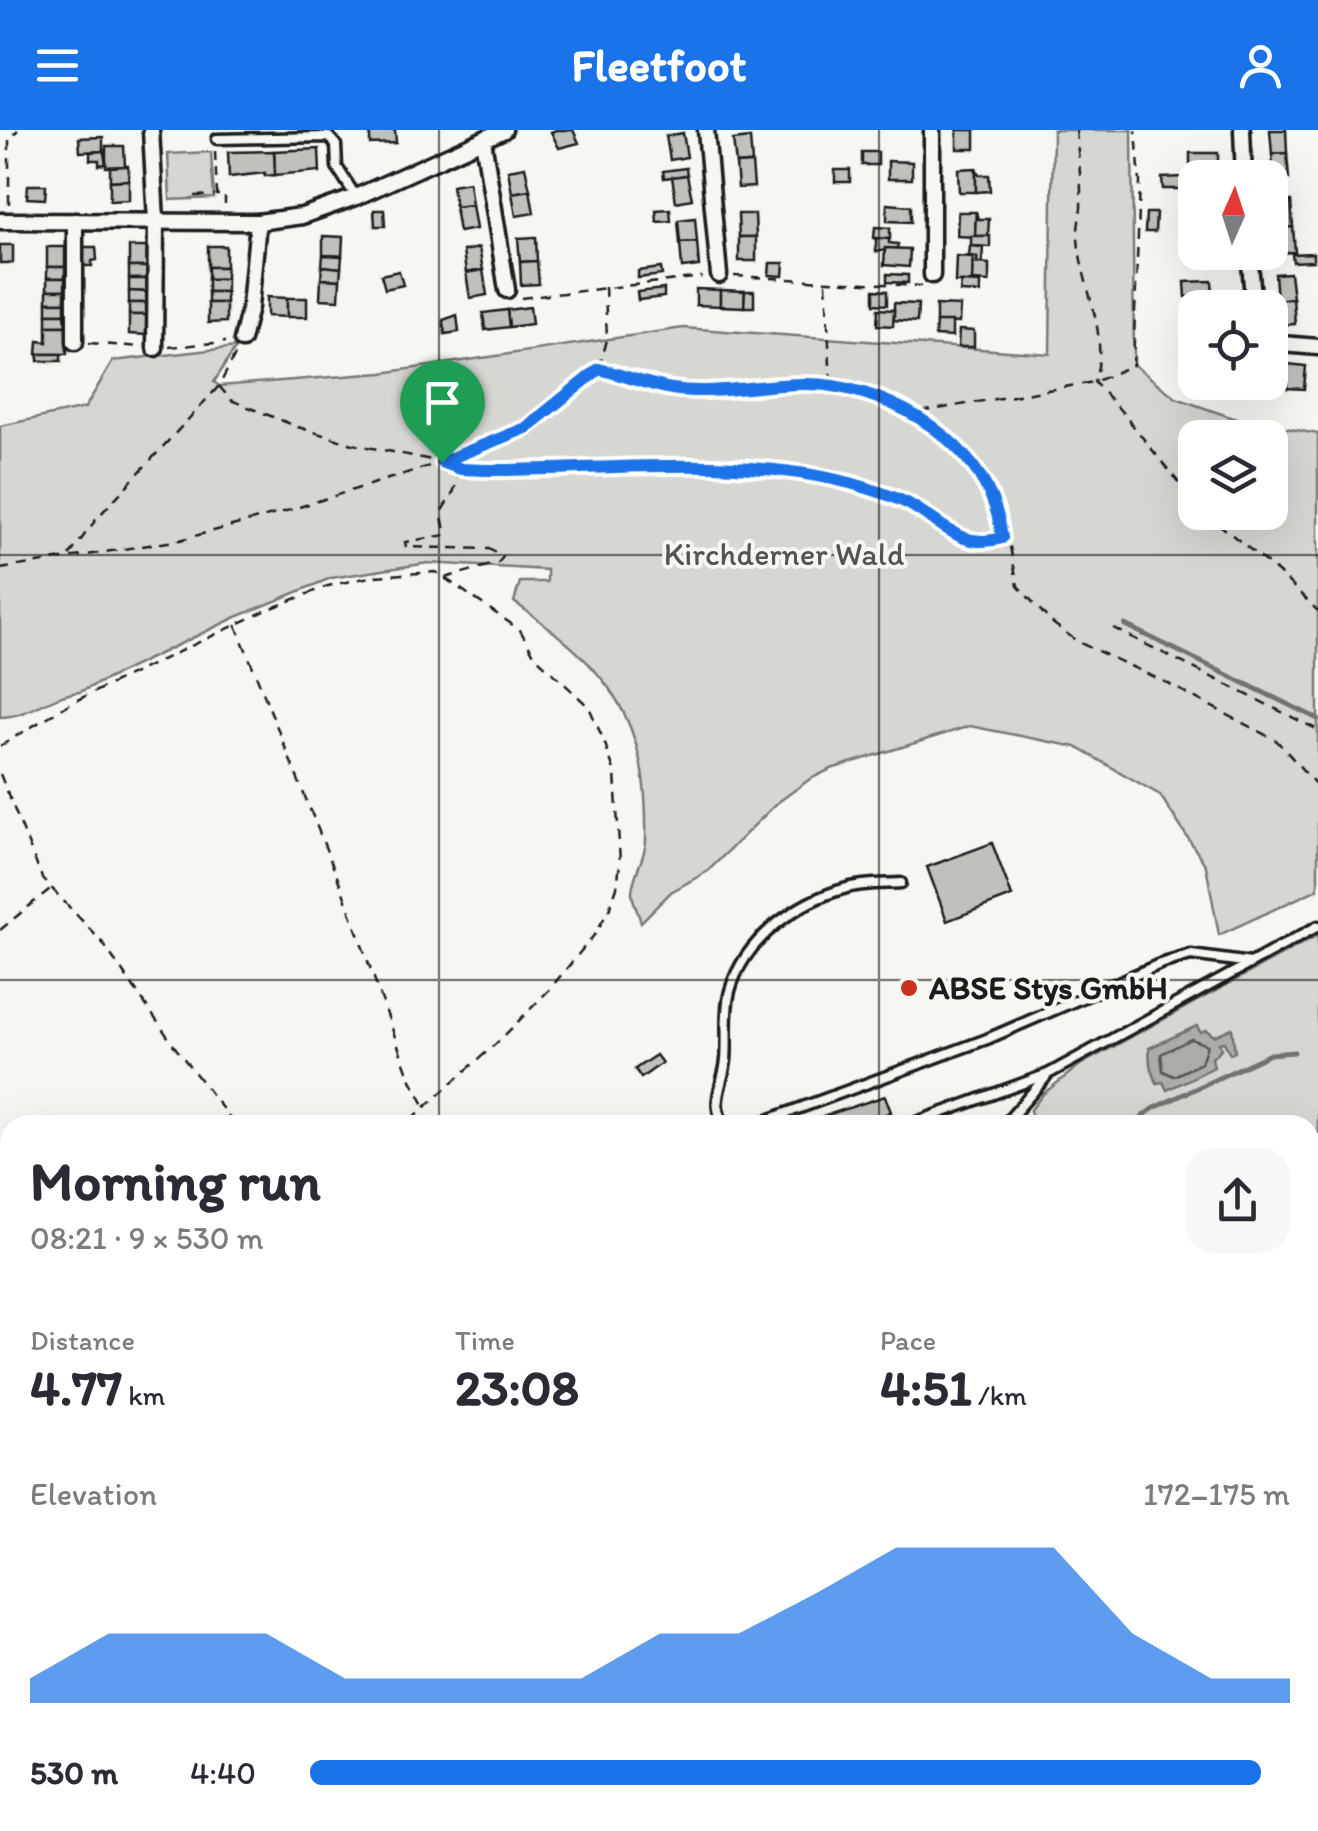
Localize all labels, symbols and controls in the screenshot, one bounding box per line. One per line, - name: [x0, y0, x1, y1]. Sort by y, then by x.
- icon: menu: [30, 38, 85, 93]
- text: Fleetfoot: [571, 38, 747, 92]
- icon: person: [1233, 38, 1288, 93]
- north arrow: [1178, 160, 1288, 270]
- map controls: [1178, 160, 1288, 530]
- button: locate: [1178, 290, 1288, 400]
- pin: [400, 360, 485, 463]
- icon: arrive: [415, 375, 470, 430]
- button: layers: [1178, 420, 1288, 530]
- park label: Kirchderner Wald: [664, 535, 904, 573]
- place label: ABSE Stys GmbH: [928, 969, 1168, 1007]
- marker: ABSE Stys GmbH: [898, 977, 920, 999]
- text: Morning run: [30, 1148, 321, 1214]
- button: share: [1185, 1148, 1290, 1253]
- text: 08:21 · 9 × 530 m: [30, 1219, 264, 1257]
- text: Distance: [30, 1323, 135, 1357]
- text: Time: [455, 1323, 515, 1357]
- text: Pace: [880, 1323, 936, 1357]
- text: 4.77: [30, 1357, 122, 1418]
- text: 23:08: [455, 1357, 579, 1418]
- text: 4:51: [880, 1357, 972, 1418]
- text: km: [122, 1378, 165, 1412]
- text: /km: [972, 1378, 1027, 1412]
- text: Elevation: [30, 1475, 157, 1513]
- text: 172–175 m: [1143, 1475, 1290, 1513]
- text: 530 m: [30, 1754, 118, 1792]
- text: 4:40: [190, 1754, 256, 1792]

